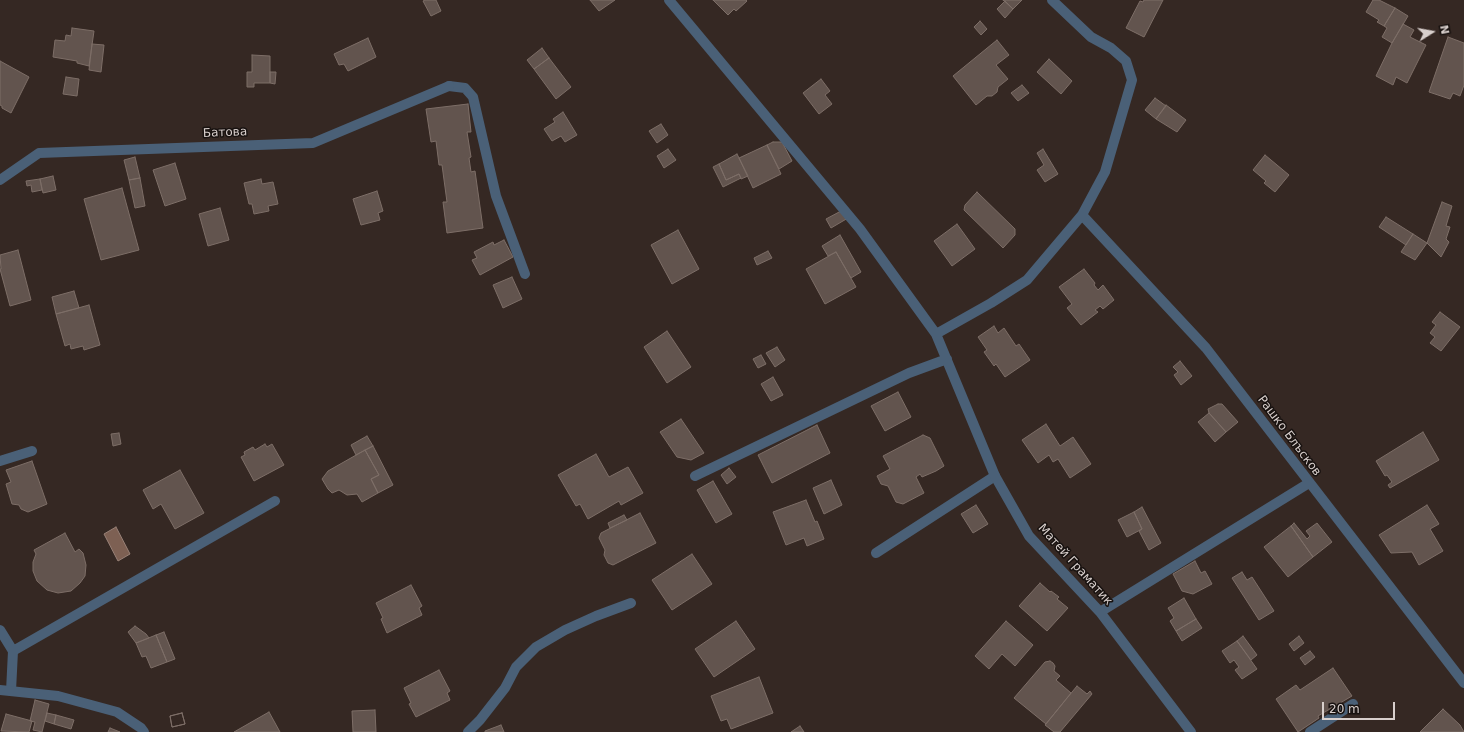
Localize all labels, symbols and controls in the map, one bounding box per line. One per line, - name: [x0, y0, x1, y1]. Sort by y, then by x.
- north arrow: [1412, 12, 1452, 52]
- text: N: [1437, 24, 1452, 35]
- street label: Батова: [203, 125, 247, 141]
- street label: Рашко Блъсков: [1254, 393, 1324, 479]
- street label: Матей Граматик: [1035, 521, 1115, 609]
- scale bar: [1324, 694, 1397, 720]
- text: 20 m: [1329, 702, 1360, 716]

